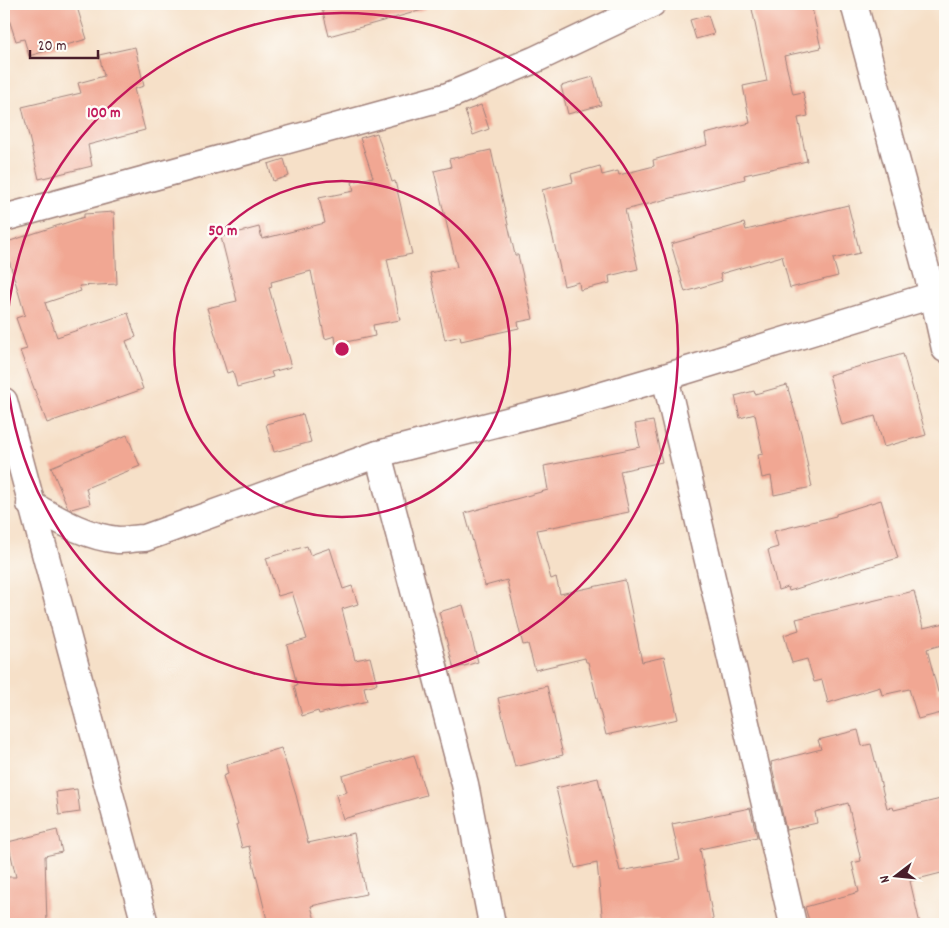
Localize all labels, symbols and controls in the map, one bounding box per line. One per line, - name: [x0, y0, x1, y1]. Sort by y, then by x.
- scale bar: [30, 28, 98, 60]
- text: 20 m: [38, 36, 66, 58]
- text: 100 m: [87, 103, 121, 125]
- text: 50 m: [209, 221, 237, 243]
- centre of rings: [333, 340, 351, 358]
- north arrow: [872, 850, 922, 900]
- text: N: [875, 873, 896, 885]

